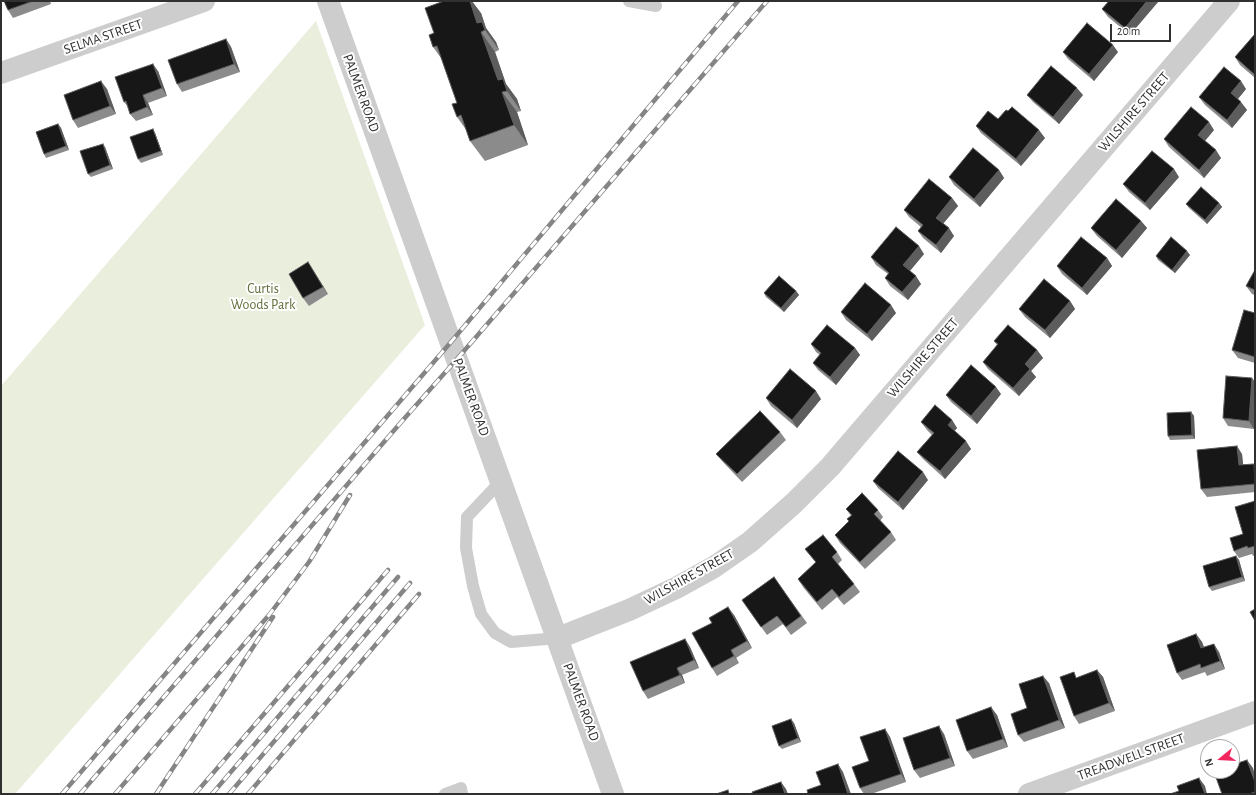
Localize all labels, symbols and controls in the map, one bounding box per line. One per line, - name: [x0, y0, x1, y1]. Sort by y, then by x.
- street label: SELMA STREET: [61, 16, 145, 58]
- scale bar: [1112, 16, 1173, 42]
- text: 20 m: [1117, 25, 1140, 37]
- street label: PALMER ROAD: [339, 52, 383, 134]
- street label: WILSHIRE STREET: [1095, 69, 1173, 155]
- park label: Curtis Woods Park: [231, 281, 295, 314]
- street label: WILSHIRE STREET: [884, 315, 962, 401]
- street label: PALMER ROAD: [449, 356, 493, 438]
- street label: WILSHIRE STREET: [641, 545, 737, 609]
- street label: PALMER ROAD: [559, 661, 603, 743]
- street label: TREADWELL STREET: [1075, 730, 1187, 784]
- north arrow: [1200, 739, 1240, 779]
- text: N: [1203, 757, 1215, 768]

